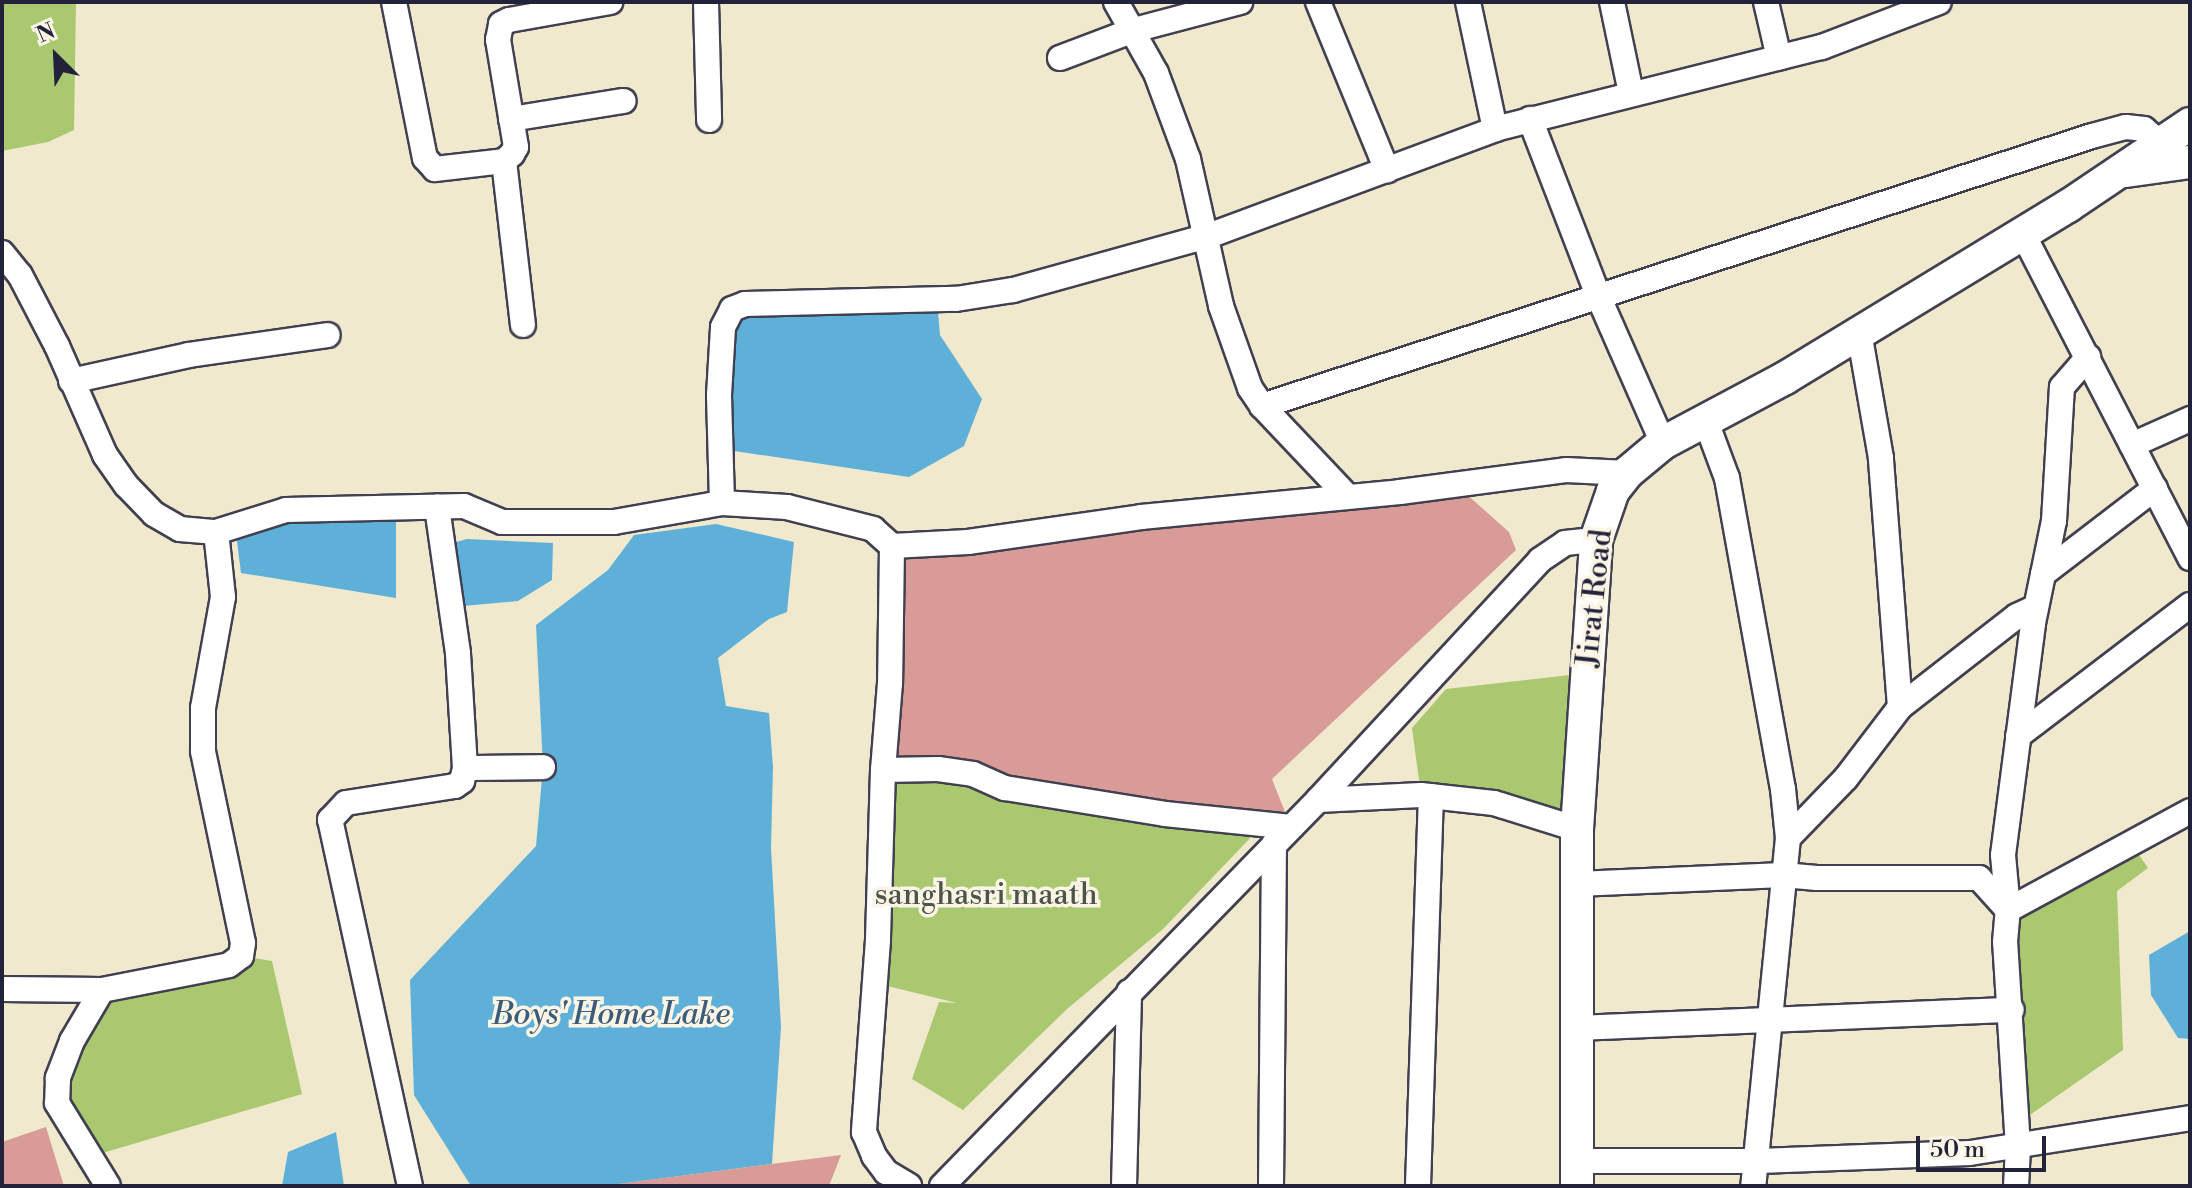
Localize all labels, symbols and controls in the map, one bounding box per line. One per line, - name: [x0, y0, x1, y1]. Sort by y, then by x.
- north arrow: [16, 16, 96, 96]
- text: N: [33, 18, 59, 49]
- street label: Jirat Road: [1570, 527, 1620, 669]
- park label: sanghasri maath: [874, 877, 1098, 913]
- water label: Boys' Home Lake: [492, 995, 730, 1033]
- scale bar: [1920, 1120, 2050, 1170]
- text: 50 m: [1930, 1135, 1985, 1165]

